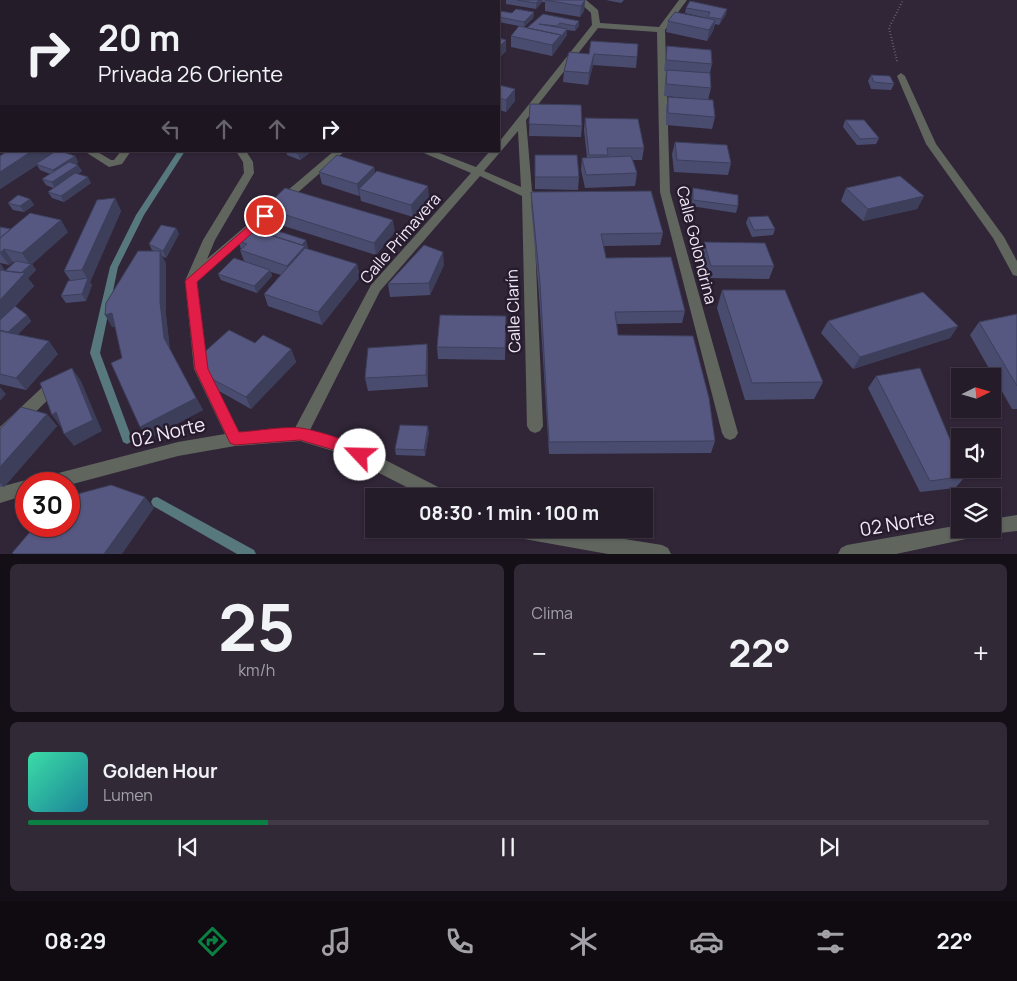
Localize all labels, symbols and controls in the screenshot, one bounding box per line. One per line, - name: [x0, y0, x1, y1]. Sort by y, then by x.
- text: 20 m: [98, 14, 180, 62]
- icon: right: [15, 20, 80, 85]
- text: Privada 26 Oriente: [98, 59, 283, 89]
- icon: left: [157, 115, 185, 143]
- icon: ahead: [210, 115, 238, 143]
- icon: ahead: [263, 115, 291, 143]
- icon: right: [316, 115, 344, 143]
- street label: Calle Golondrina: [672, 184, 722, 306]
- street label: Calle Primavera: [355, 188, 445, 288]
- pin: [244, 195, 286, 237]
- icon: arrive: [251, 202, 279, 230]
- street label: Calle Clarín: [501, 269, 525, 353]
- north arrow: [951, 368, 1001, 418]
- map controls: [951, 368, 1001, 538]
- street label: 02 Norte: [128, 411, 208, 453]
- position arrow: [333, 428, 385, 480]
- button: sound: [951, 428, 1001, 478]
- speed limit sign: 30: [15, 472, 80, 537]
- button: layers: [951, 488, 1001, 538]
- text: 08:30 · 1 min · 100 m: [419, 500, 599, 526]
- street label: 02 Norte: [857, 504, 937, 542]
- text: 25: [218, 582, 295, 671]
- text: Clima: [532, 602, 573, 624]
- text: 22°: [729, 626, 791, 678]
- text: −: [532, 634, 547, 672]
- text: +: [973, 634, 989, 672]
- text: km/h: [238, 659, 275, 681]
- text: Golden Hour: [103, 758, 217, 784]
- text: Lumen: [103, 784, 153, 806]
- icon: previous: [174, 833, 202, 861]
- icon: pause: [494, 833, 522, 861]
- icon: next: [815, 833, 843, 861]
- icon: directions: [195, 924, 230, 959]
- icon: music: [319, 924, 354, 959]
- icon: phone: [442, 924, 477, 959]
- icon: climate: [566, 924, 601, 959]
- icon: car: [689, 924, 724, 959]
- icon: filters: [813, 924, 848, 959]
- text: 08:29: [44, 926, 107, 956]
- text: 22°: [937, 926, 973, 956]

